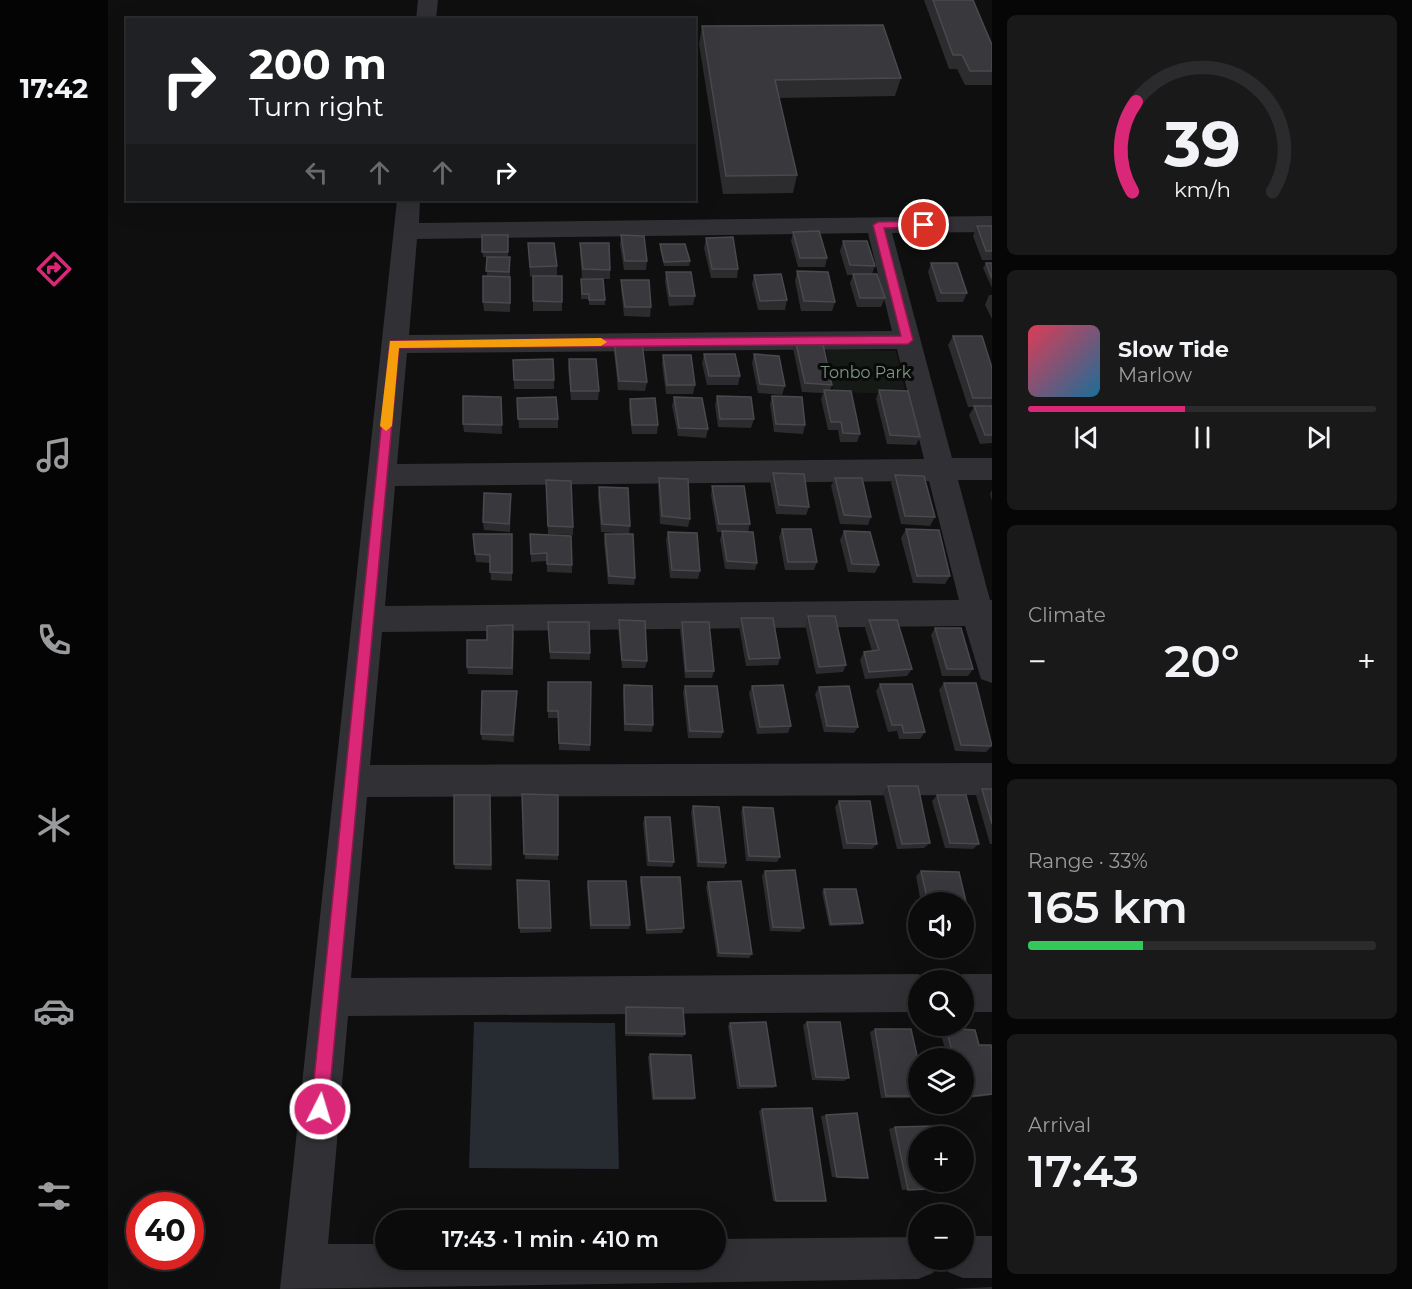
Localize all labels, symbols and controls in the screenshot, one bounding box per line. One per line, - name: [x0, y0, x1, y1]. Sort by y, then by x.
- text: 200 m: [249, 38, 387, 90]
- icon: right: [150, 42, 228, 120]
- text: 17:42: [20, 72, 88, 105]
- text: Turn right: [249, 90, 384, 123]
- text: 39: [1163, 106, 1240, 182]
- icon: left: [300, 156, 333, 189]
- icon: ahead: [363, 156, 396, 189]
- icon: ahead: [426, 156, 459, 189]
- icon: right: [489, 156, 522, 189]
- text: km/h: [1173, 176, 1231, 202]
- pin: [898, 199, 949, 250]
- icon: arrive: [907, 208, 940, 241]
- icon: directions: [33, 248, 75, 290]
- text: Slow Tide: [1118, 336, 1229, 363]
- park label: Tonbo Park: [821, 363, 912, 382]
- text: Marlow: [1118, 363, 1192, 387]
- icon: previous: [1070, 421, 1103, 454]
- icon: pause: [1186, 421, 1219, 454]
- icon: next: [1302, 421, 1335, 454]
- icon: music: [33, 434, 75, 476]
- text: Climate: [1028, 603, 1106, 627]
- icon: phone: [33, 619, 75, 661]
- text: 20°: [1164, 633, 1240, 688]
- text: −: [1028, 641, 1047, 681]
- text: +: [1357, 641, 1376, 681]
- icon: climate: [33, 804, 75, 846]
- text: Range · 33%: [1028, 849, 1148, 873]
- text: 165 km: [1028, 879, 1188, 934]
- map controls: [908, 892, 974, 1270]
- button: sound: [908, 892, 974, 958]
- button: search: [908, 970, 974, 1036]
- icon: car: [33, 990, 75, 1032]
- button: layers: [908, 1048, 974, 1114]
- position arrow: [288, 1077, 352, 1141]
- text: Arrival: [1028, 1113, 1091, 1137]
- button: +: [908, 1126, 974, 1192]
- text: 17:43: [1028, 1143, 1139, 1198]
- icon: filters: [33, 1175, 75, 1217]
- speed limit sign: 40: [126, 1192, 204, 1270]
- button: −: [908, 1204, 974, 1270]
- text: 17:43 · 1 min · 410 m: [442, 1226, 659, 1253]

